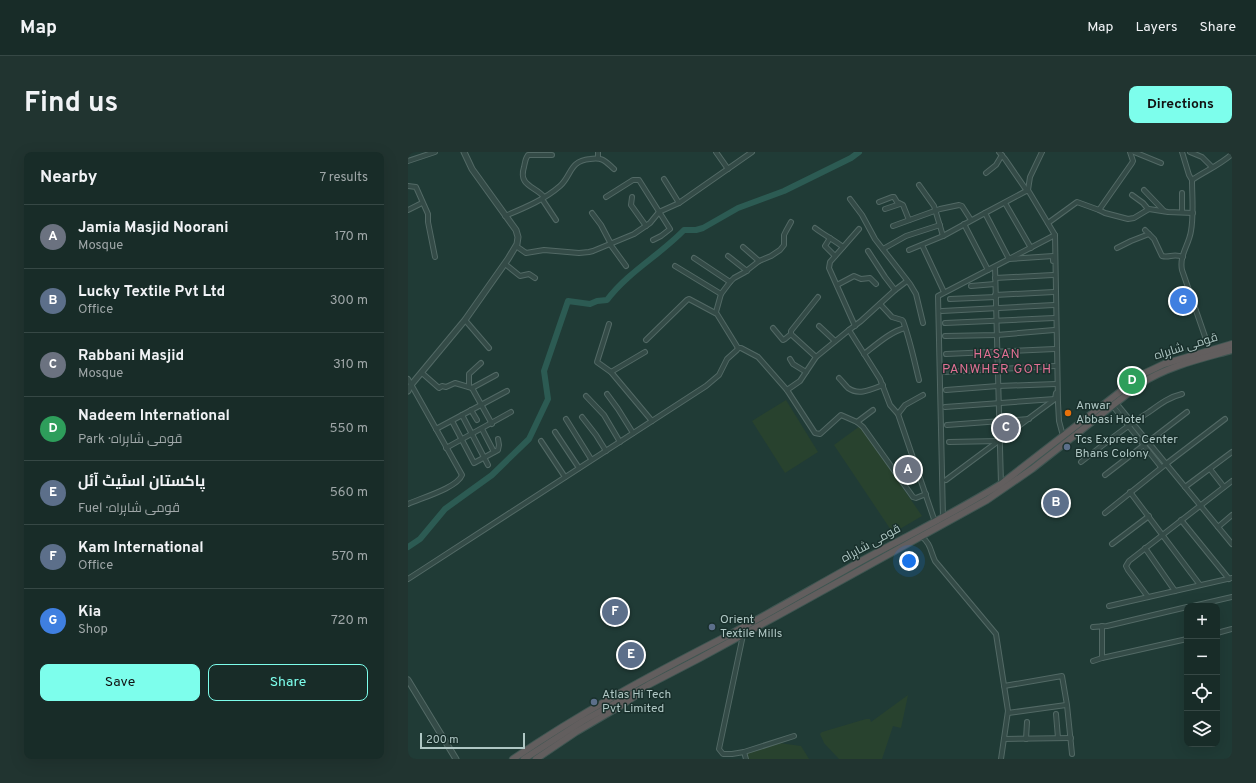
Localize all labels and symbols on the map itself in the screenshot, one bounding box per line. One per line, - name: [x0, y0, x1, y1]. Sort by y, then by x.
- pin: G: [1170, 286, 1196, 316]
- street label: قومی شاہراہ: [1152, 330, 1220, 364]
- district label: HASAN PANWHER GOTH: [942, 347, 1052, 378]
- pin: D: [1119, 366, 1145, 396]
- place label: Anwar Abbasi Hotel: [1076, 398, 1145, 428]
- marker: Anwar Abbasi Hotel: [1063, 408, 1073, 418]
- pin: C: [993, 413, 1019, 443]
- place label: Tcs Exprees Center Bhans Colony: [1075, 432, 1178, 462]
- marker: Tcs Exprees Center Bhans Colony: [1062, 442, 1072, 452]
- pin: A: [895, 455, 921, 485]
- pin: B: [1043, 488, 1069, 518]
- street label: قومی شاہراہ: [838, 521, 904, 567]
- your location: [899, 551, 919, 571]
- pin: F: [602, 597, 628, 627]
- place label: Orient Textile Mills: [720, 612, 782, 642]
- marker: Orient Textile Mills: [707, 622, 717, 632]
- pin: E: [618, 640, 644, 670]
- place label: Atlas Hi Tech Pvt Limited: [602, 687, 671, 717]
- marker: Atlas Hi Tech Pvt Limited: [589, 697, 599, 707]
- scale bar: [420, 731, 525, 750]

